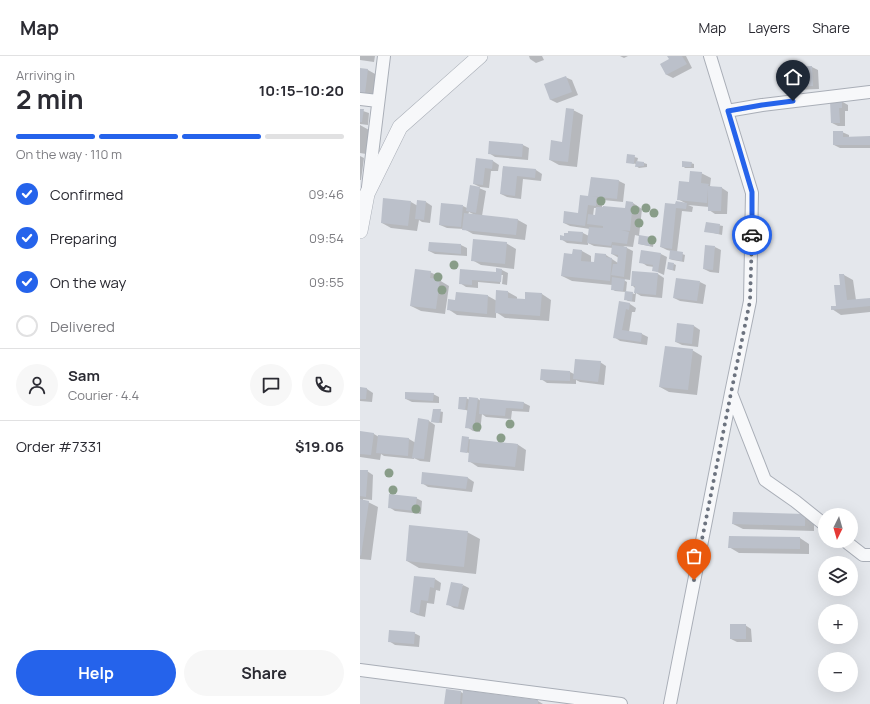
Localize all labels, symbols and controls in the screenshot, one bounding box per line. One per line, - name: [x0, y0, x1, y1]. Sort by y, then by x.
- text: Map: [20, 15, 59, 41]
- text: Map: [698, 18, 726, 37]
- text: Layers: [748, 18, 790, 37]
- text: Share: [812, 18, 850, 37]
- pin: [776, 60, 810, 101]
- text: Arriving in: [16, 66, 75, 84]
- icon: home: [782, 66, 804, 88]
- text: 10:15–10:20: [259, 80, 344, 101]
- text: 2 min: [16, 81, 84, 117]
- text: On the way · 110 m: [16, 145, 122, 163]
- icon: check: [16, 183, 38, 205]
- text: Confirmed: [50, 184, 123, 205]
- text: 09:46: [308, 185, 344, 203]
- courier: [732, 215, 772, 255]
- icon: car: [741, 224, 763, 246]
- icon: check: [16, 227, 38, 249]
- text: Preparing: [50, 228, 117, 249]
- text: 09:54: [309, 229, 344, 247]
- icon: check: [16, 271, 38, 293]
- text: On the way: [50, 272, 126, 293]
- text: 09:55: [309, 273, 344, 291]
- text: Delivered: [50, 316, 115, 337]
- button: person: [16, 364, 58, 406]
- button: chat: [250, 364, 292, 406]
- button: phone: [302, 364, 344, 406]
- text: Sam: [68, 365, 100, 386]
- text: Courier · 4.4: [68, 386, 139, 404]
- text: Order #7331: [16, 436, 102, 457]
- text: $19.06: [295, 436, 344, 457]
- north arrow: [818, 508, 858, 548]
- map controls: [818, 508, 858, 692]
- pin: [677, 539, 711, 580]
- icon: bag: [683, 545, 705, 567]
- button: layers: [818, 556, 858, 596]
- button: +: [818, 604, 858, 644]
- button: Help: [16, 650, 176, 696]
- button: Share: [184, 650, 344, 696]
- button: −: [818, 652, 858, 692]

